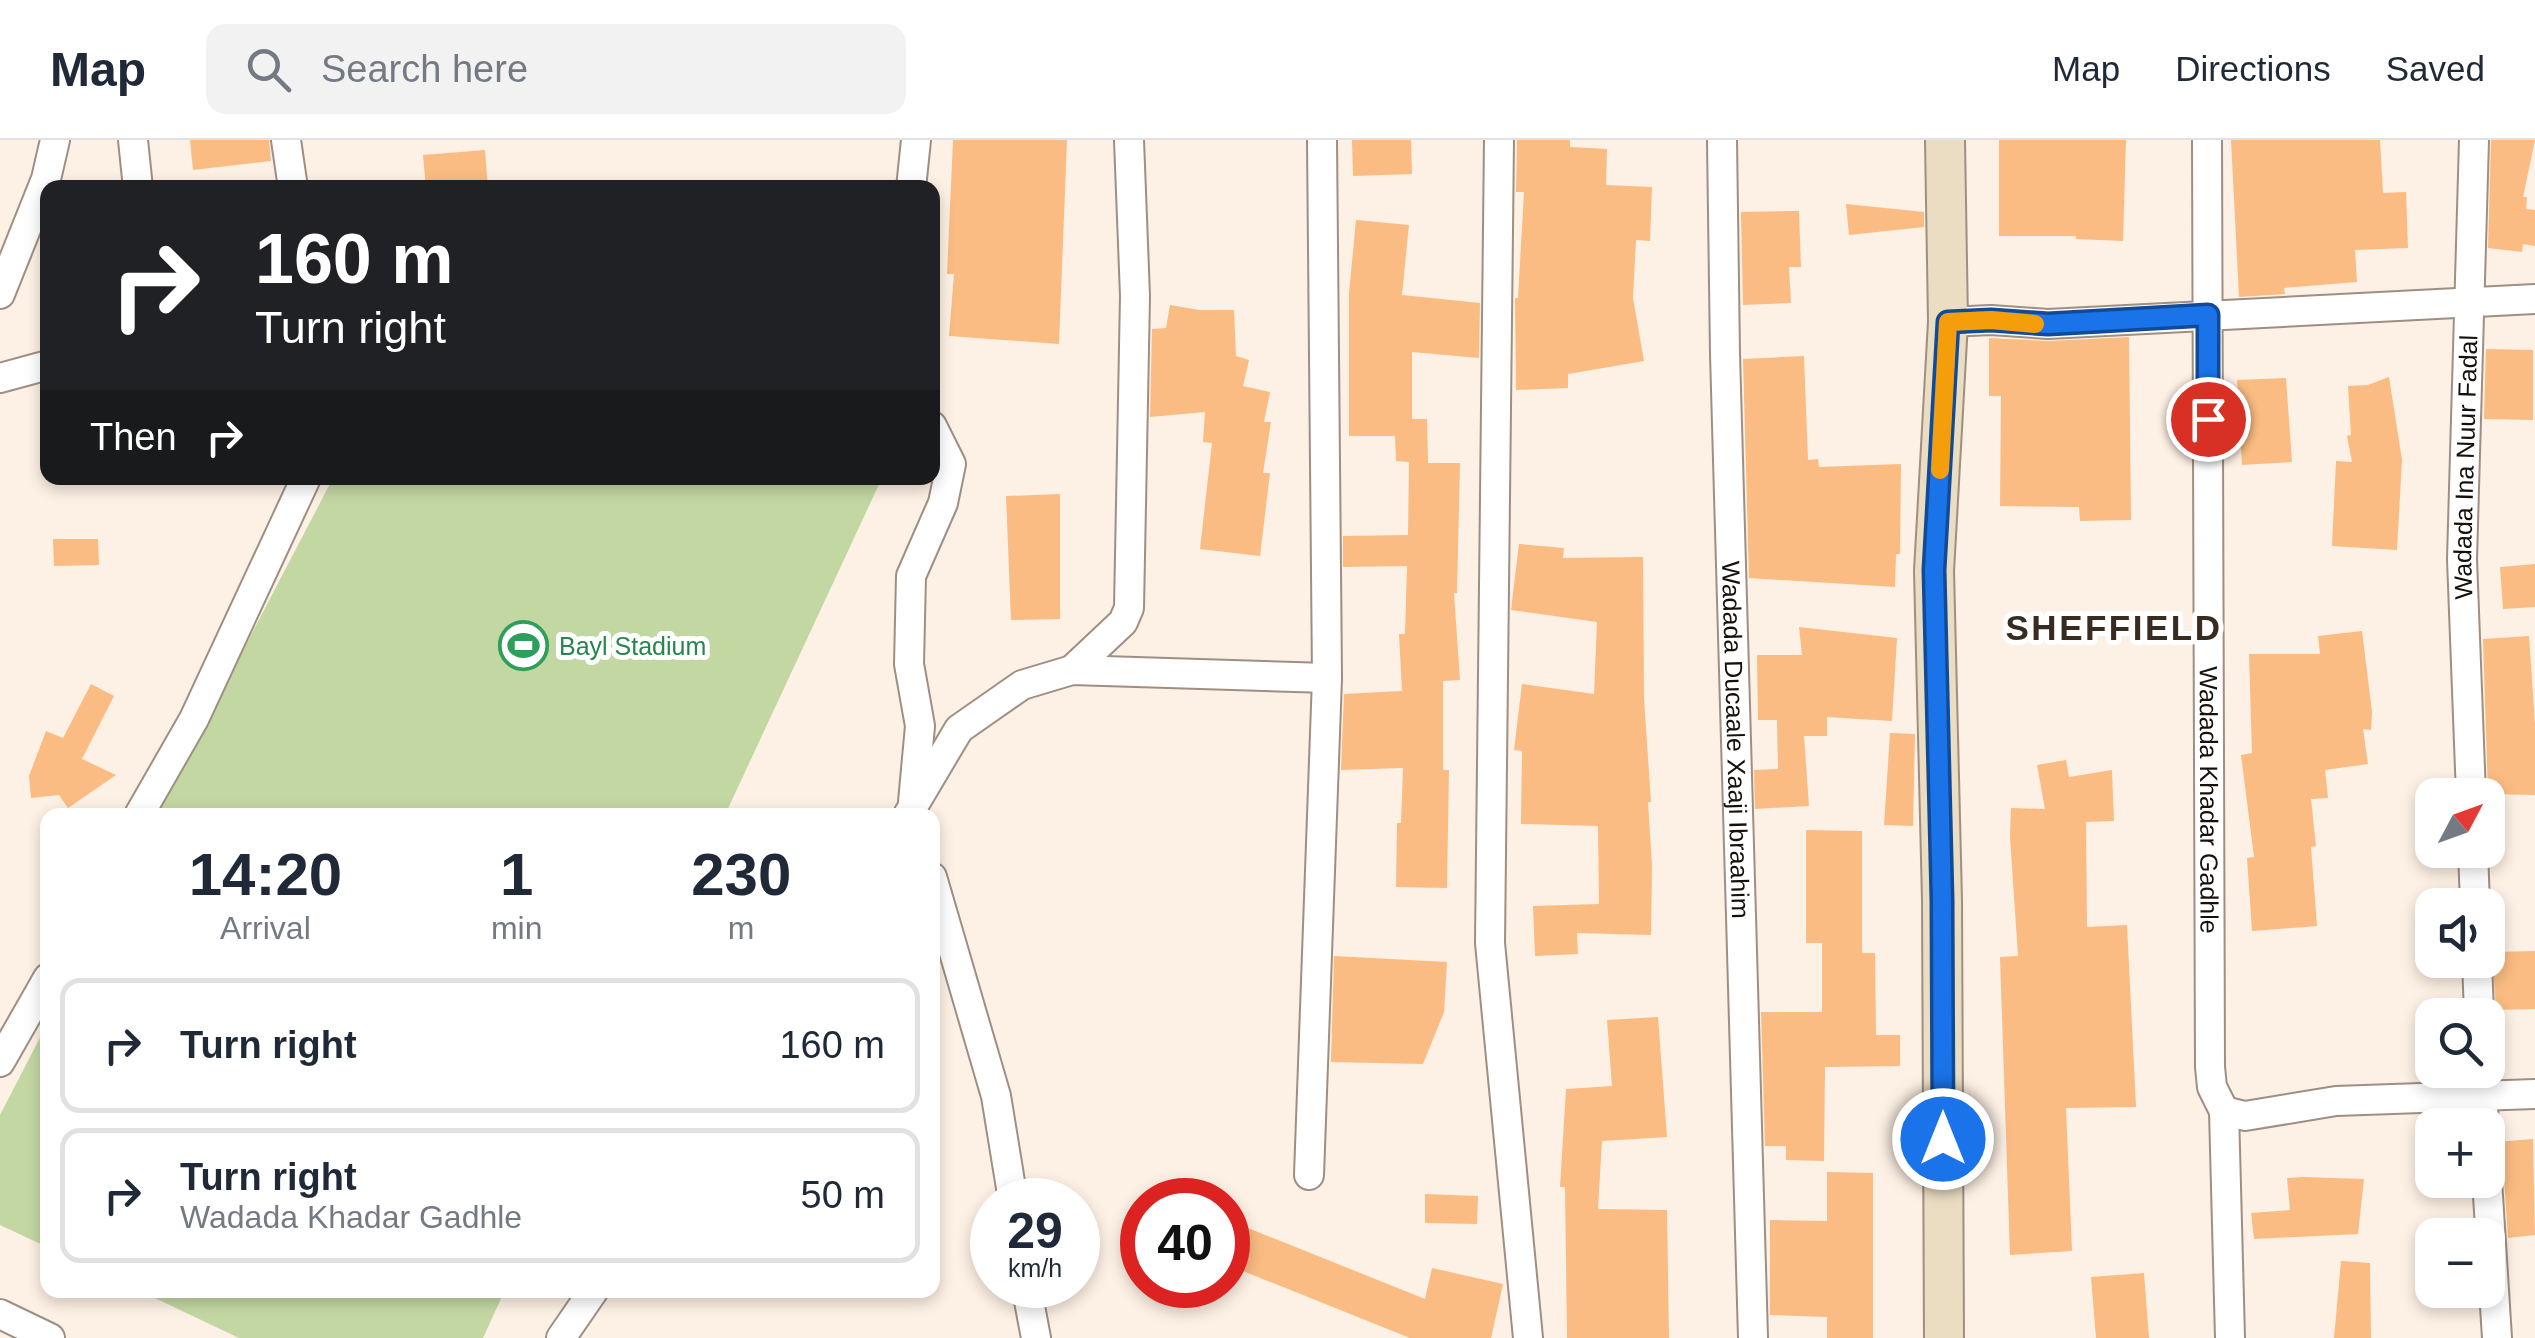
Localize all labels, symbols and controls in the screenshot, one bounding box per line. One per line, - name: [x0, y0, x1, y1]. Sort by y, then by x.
- search box: [206, 24, 906, 114]
- icon: search: [241, 42, 296, 97]
- text: Map: [50, 43, 146, 96]
- text: Search here: [321, 48, 528, 90]
- text: Map: [2052, 49, 2120, 88]
- text: Directions: [2175, 49, 2331, 88]
- text: Saved: [2386, 49, 2485, 88]
- icon: right: [90, 220, 220, 350]
- text: 160 m: [255, 220, 453, 298]
- text: Turn right: [255, 302, 446, 353]
- street label: Wadada Ina Nuur Fadal: [2448, 335, 2482, 600]
- pin: [2166, 377, 2251, 462]
- icon: arrive: [2181, 392, 2236, 447]
- icon: right: [197, 410, 252, 465]
- text: Then: [90, 416, 177, 458]
- street label: Wadada Ducaale Xaaji Ibraahim: [1717, 561, 1755, 919]
- district label: SHEFFIELD: [2006, 608, 2222, 647]
- sports icon: Bayl Stadium: [498, 620, 550, 672]
- place label: Bayl Stadium: [559, 632, 706, 660]
- street label: Wadada Khadar Gadhle: [2195, 666, 2224, 934]
- north arrow: [2415, 778, 2505, 868]
- map controls: [2415, 778, 2505, 1308]
- text: 14:20: [189, 841, 342, 908]
- text: 1: [500, 841, 533, 908]
- text: 230: [691, 841, 791, 908]
- button: sound: [2415, 888, 2505, 978]
- text: Arrival: [220, 910, 311, 946]
- text: min: [491, 910, 542, 946]
- text: m: [728, 910, 755, 946]
- button: search: [2415, 998, 2505, 1088]
- icon: right: [95, 1018, 150, 1073]
- text: Turn right: [180, 1024, 357, 1066]
- text: 160 m: [779, 1024, 885, 1066]
- position arrow: [1891, 1087, 1995, 1191]
- button: +: [2415, 1108, 2505, 1198]
- text: Turn right: [180, 1156, 357, 1198]
- icon: right: [95, 1168, 150, 1223]
- text: 50 m: [801, 1174, 885, 1216]
- speed limit sign: 40: [1120, 1178, 1250, 1308]
- text: Wadada Khadar Gadhle: [180, 1199, 522, 1235]
- text: 29: [1007, 1203, 1063, 1259]
- button: −: [2415, 1218, 2505, 1308]
- text: km/h: [1008, 1254, 1062, 1282]

